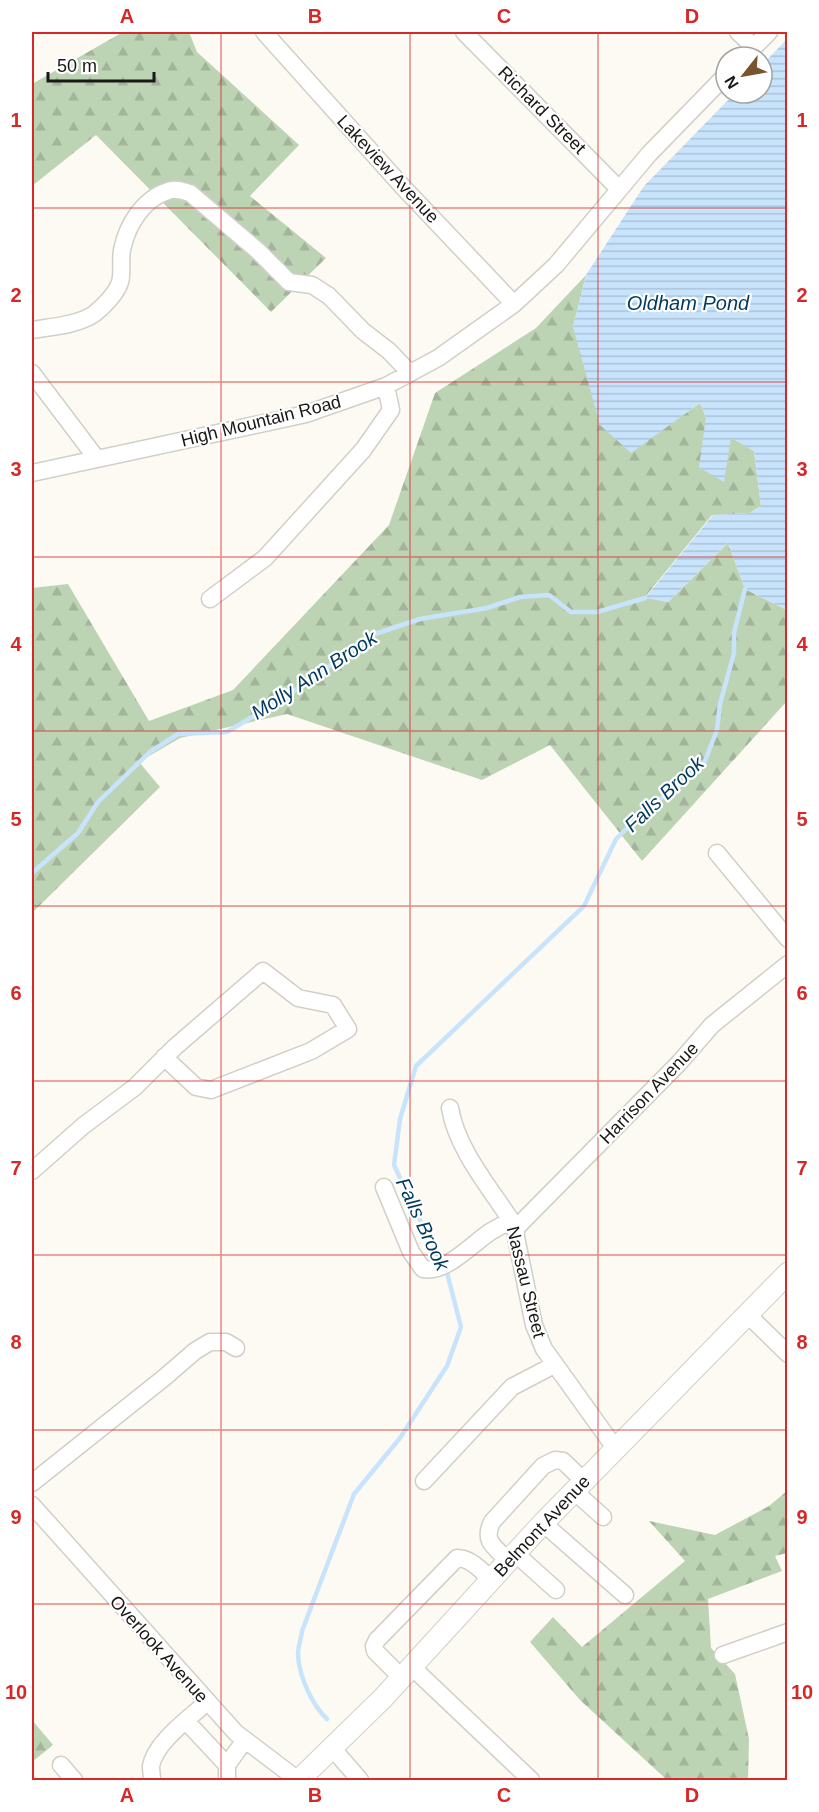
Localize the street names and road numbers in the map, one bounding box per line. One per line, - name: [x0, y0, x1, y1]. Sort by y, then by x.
- street label: Richard Street: [494, 62, 590, 158]
- street label: Lakeview Avenue: [333, 111, 443, 227]
- street label: High Mountain Road: [179, 391, 343, 451]
- street label: Harrison Avenue: [596, 1038, 702, 1148]
- street label: Nassau Street: [502, 1224, 550, 1340]
- street label: Belmont Avenue: [490, 1471, 594, 1581]
- street label: Overlook Avenue: [106, 1591, 212, 1707]

